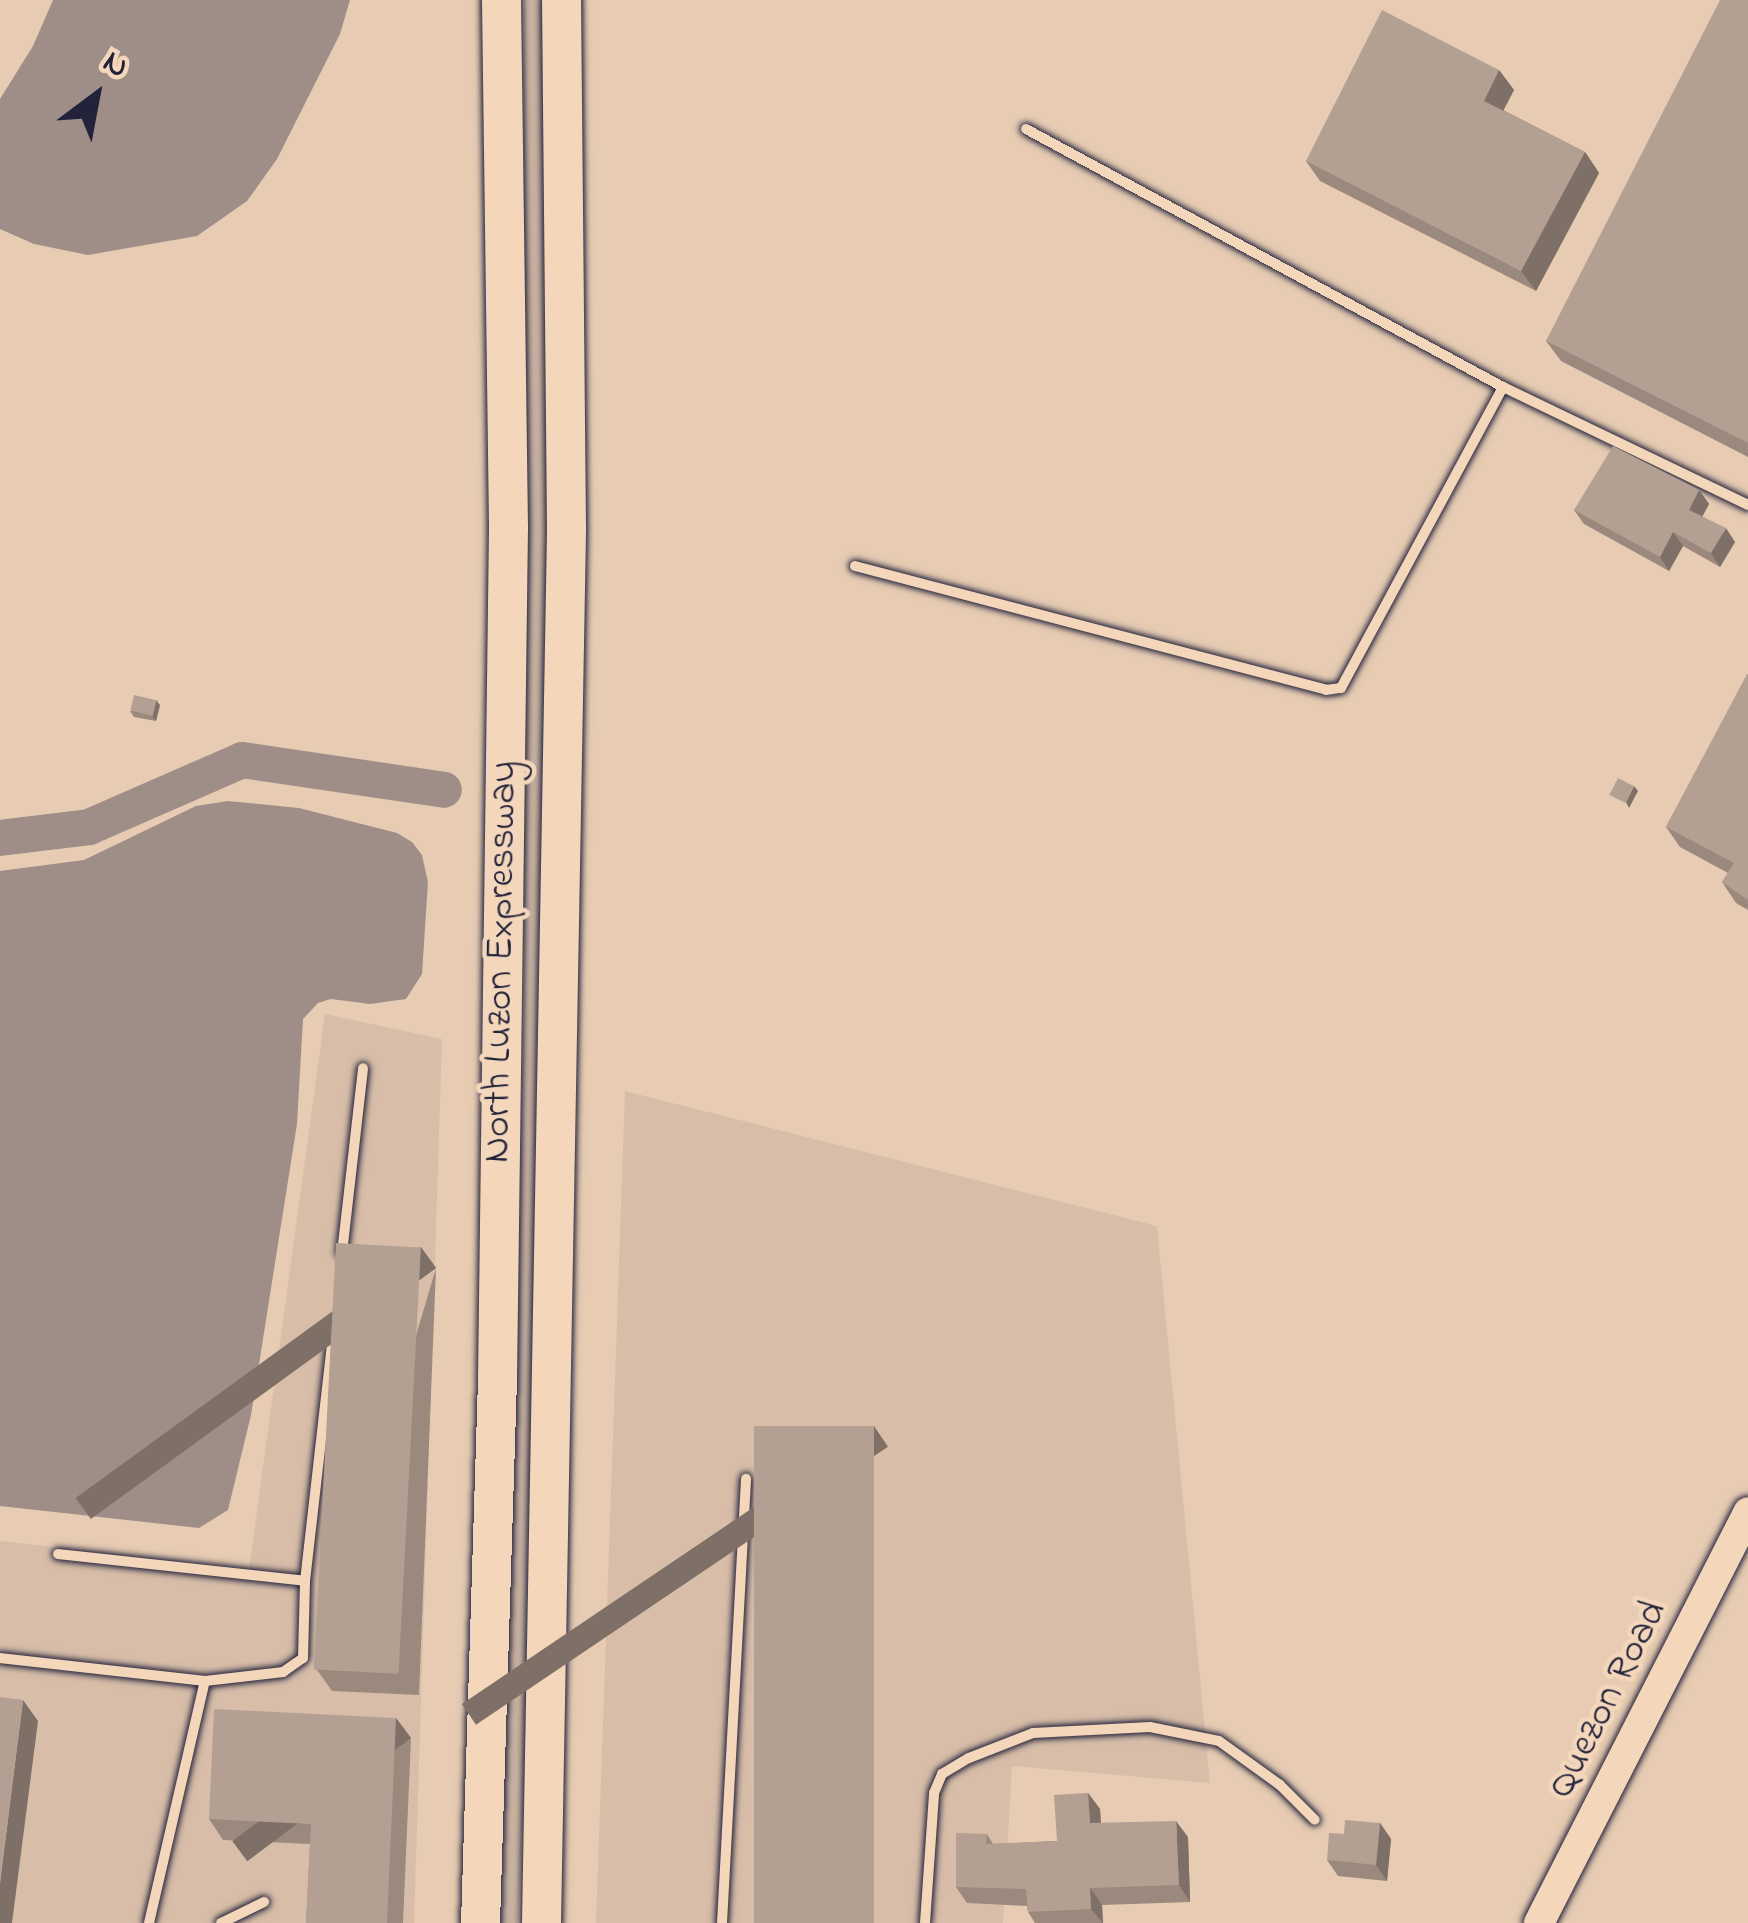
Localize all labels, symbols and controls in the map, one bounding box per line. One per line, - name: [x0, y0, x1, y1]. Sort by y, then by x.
- north arrow: [36, 36, 156, 156]
- text: N: [93, 39, 137, 92]
- street label: North Luzon Expressway: [475, 761, 529, 1163]
- street label: Quezon Road: [1539, 1594, 1679, 1806]

